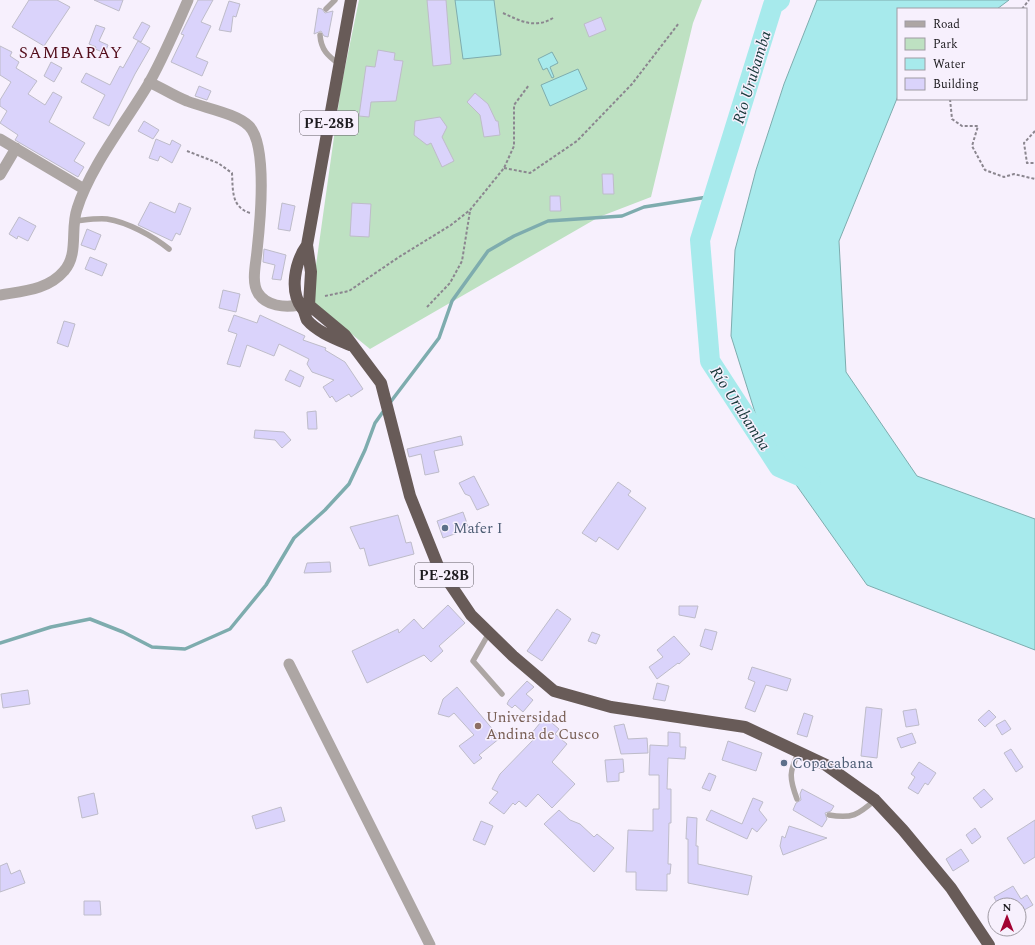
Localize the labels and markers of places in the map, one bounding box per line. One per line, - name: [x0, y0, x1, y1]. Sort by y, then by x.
- place label: Mafer I: [453, 517, 503, 540]
- marker: Mafer I: [440, 523, 450, 533]
- place label: Universidad Andina de Cusco: [486, 706, 599, 746]
- marker: Universidad Andina de Cusco: [473, 721, 483, 731]
- place label: Copacabana: [792, 752, 874, 775]
- marker: Copacabana: [779, 758, 789, 768]

